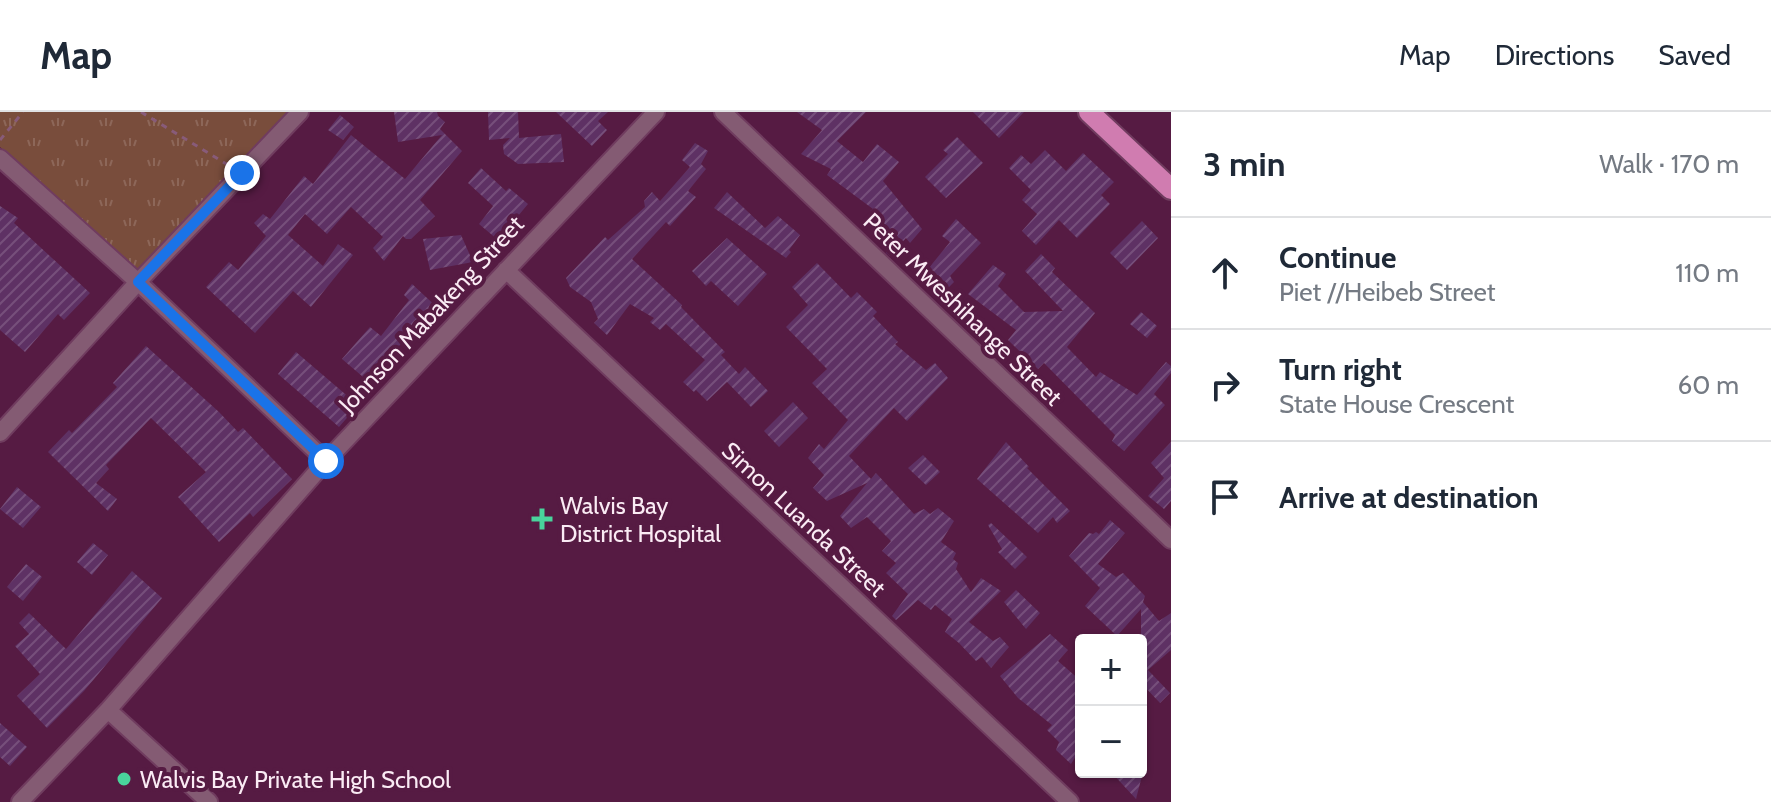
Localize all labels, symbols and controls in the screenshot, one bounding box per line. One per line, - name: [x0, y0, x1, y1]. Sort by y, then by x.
- text: Map: [40, 32, 112, 79]
- text: Map: [1399, 38, 1451, 72]
- text: Directions: [1495, 38, 1614, 72]
- text: Saved: [1658, 38, 1731, 72]
- text: 3 min: [1203, 143, 1285, 185]
- text: Walk · 170 m: [1599, 148, 1739, 180]
- route end: [224, 155, 260, 191]
- street label: Peter Mweshihange Street: [858, 207, 1068, 411]
- street label: Johnson Mabakeng Street: [332, 210, 530, 419]
- text: Continue: [1279, 239, 1396, 276]
- icon: ahead: [1203, 251, 1247, 295]
- text: 110 m: [1675, 257, 1739, 289]
- text: Piet //Heibeb Street: [1279, 276, 1496, 308]
- text: Turn right: [1279, 351, 1402, 388]
- icon: right: [1203, 363, 1247, 407]
- text: 60 m: [1677, 369, 1739, 401]
- text: State House Crescent: [1279, 388, 1514, 420]
- street label: Simon Luanda Street: [716, 436, 892, 602]
- route start: [308, 443, 344, 479]
- icon: arrive: [1203, 475, 1247, 519]
- text: Arrive at destination: [1279, 479, 1539, 516]
- place label: Walvis Bay District Hospital: [560, 491, 721, 548]
- marker: Walvis Bay District Hospital: [531, 508, 553, 530]
- map controls: [1075, 634, 1147, 778]
- button: +: [1075, 634, 1147, 706]
- button: −: [1075, 706, 1147, 778]
- place label: Walvis Bay Private High School: [140, 765, 451, 794]
- marker: Walvis Bay Private High School: [115, 770, 133, 788]

